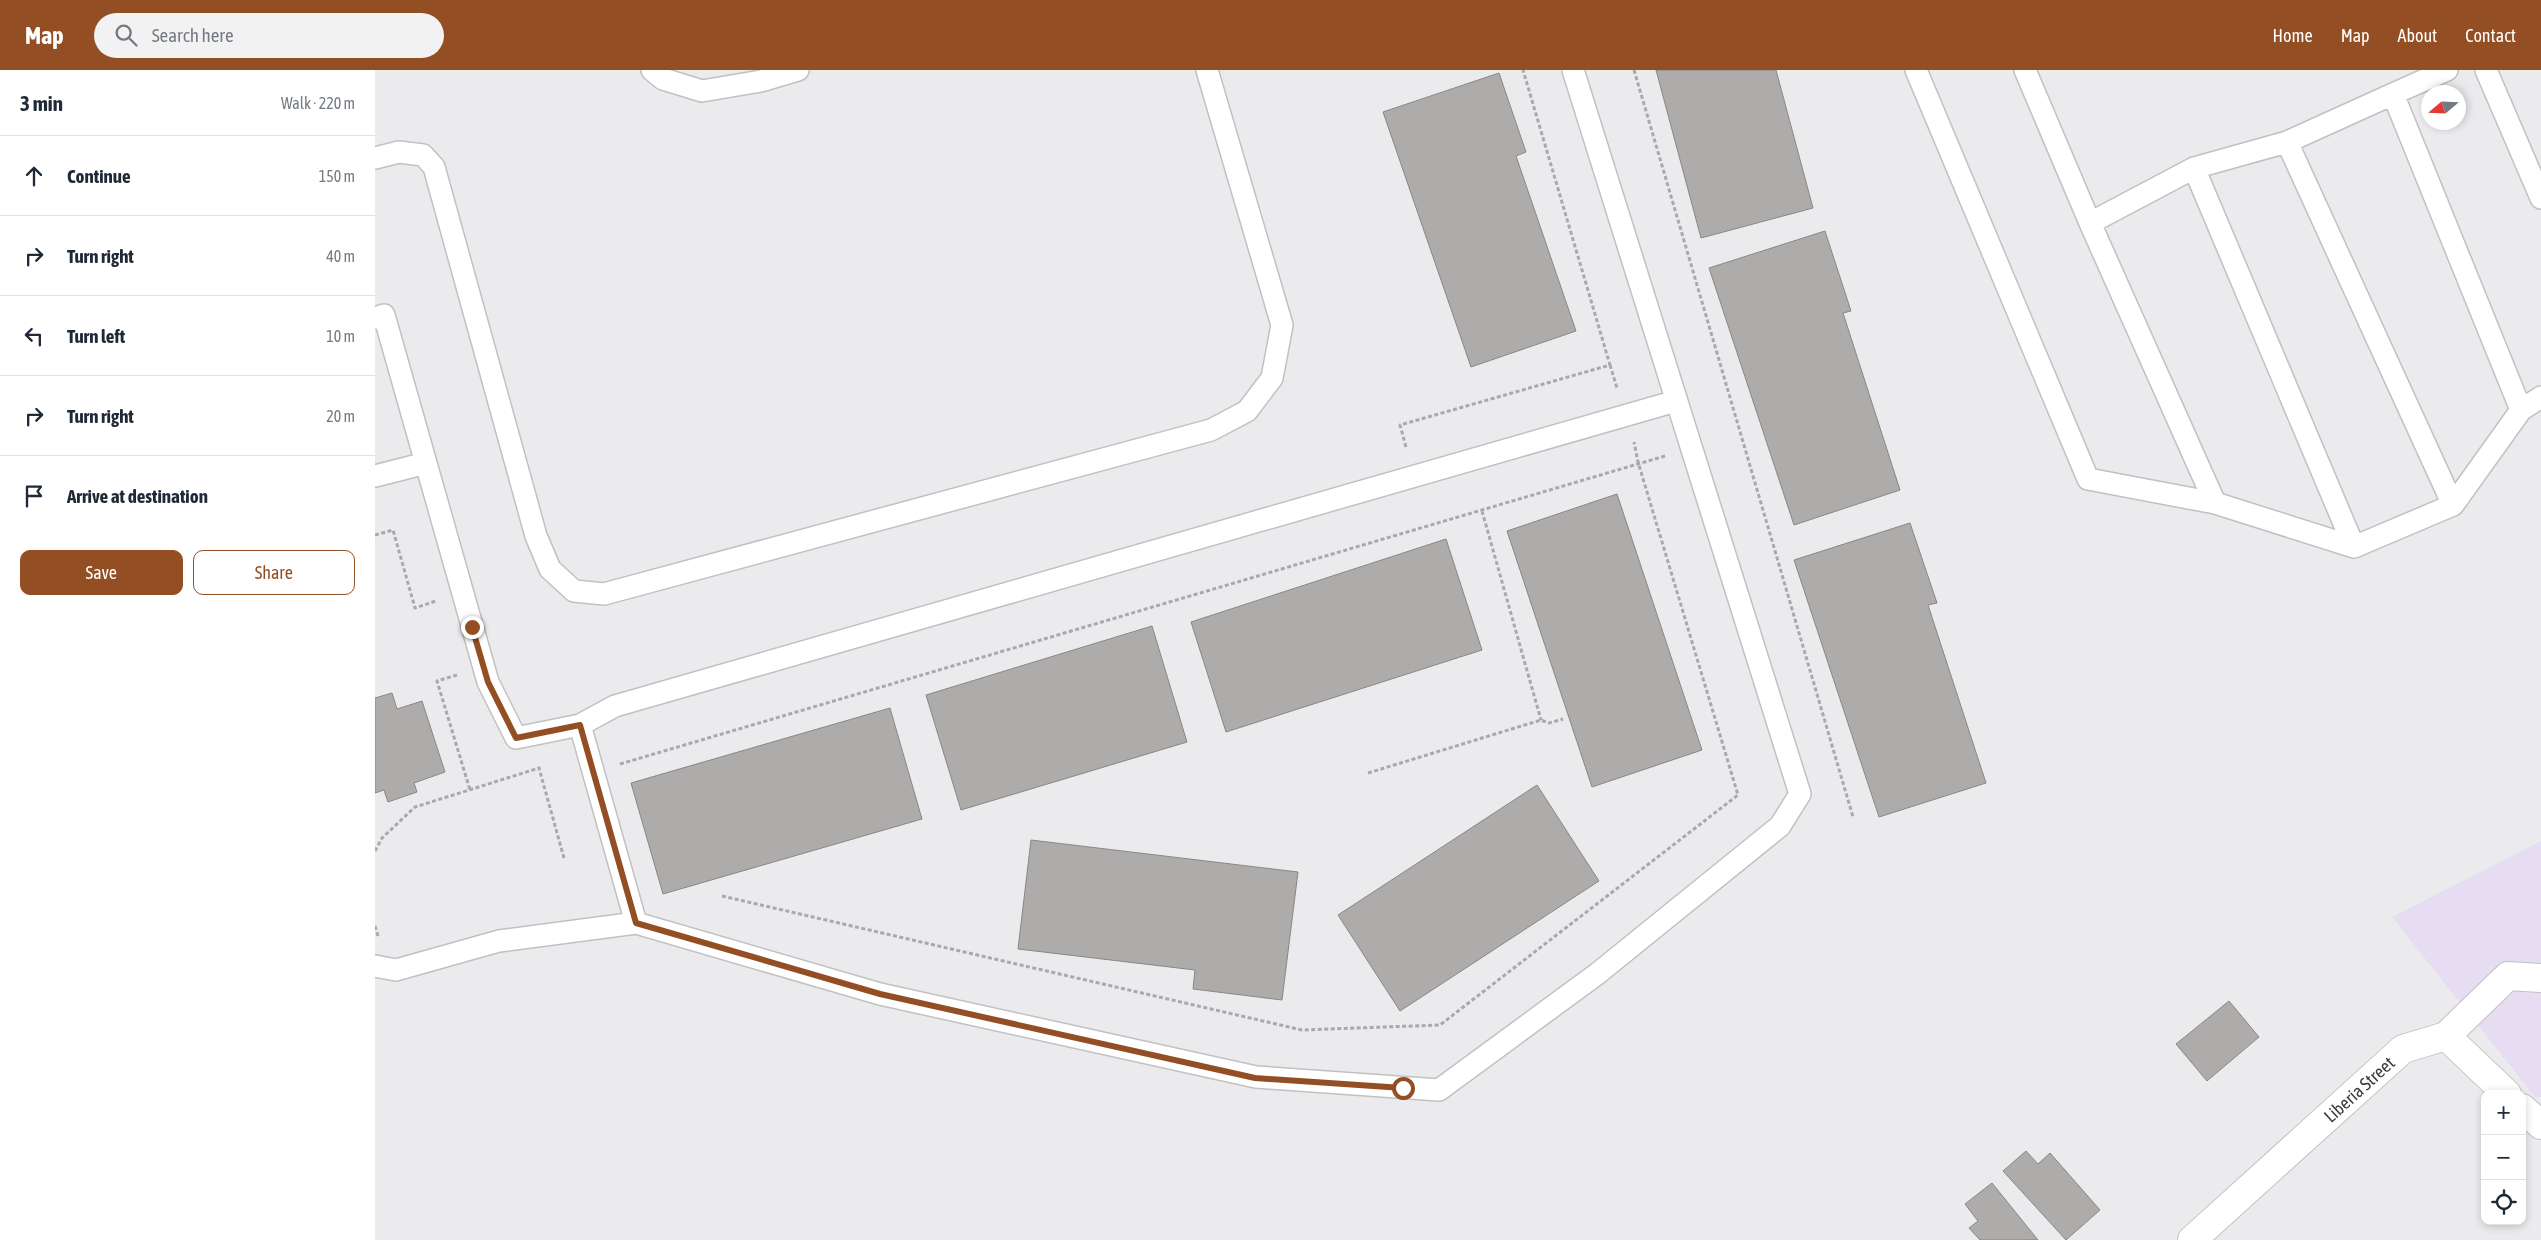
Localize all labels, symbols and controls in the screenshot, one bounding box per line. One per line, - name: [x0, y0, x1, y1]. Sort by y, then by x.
- search box: [94, 13, 444, 58]
- icon: search: [112, 21, 140, 49]
- text: Map: [25, 22, 64, 49]
- text: Search here: [152, 24, 234, 46]
- text: Home: [2273, 25, 2313, 46]
- text: Map: [2341, 25, 2370, 46]
- text: About: [2398, 25, 2437, 46]
- text: Contact: [2465, 25, 2516, 46]
- north arrow: [2421, 85, 2466, 130]
- text: 3 min: [20, 91, 63, 115]
- text: Walk · 220 m: [281, 94, 355, 112]
- icon: ahead: [20, 162, 48, 190]
- text: Continue: [67, 165, 131, 187]
- text: 150 m: [319, 167, 355, 185]
- icon: right: [20, 242, 48, 270]
- text: Turn right: [67, 245, 134, 267]
- text: 40 m: [326, 247, 355, 265]
- icon: left: [20, 322, 48, 350]
- text: Turn left: [67, 325, 125, 347]
- text: 10 m: [326, 327, 355, 345]
- icon: right: [20, 402, 48, 430]
- text: Turn right: [67, 405, 134, 427]
- text: 20 m: [326, 407, 355, 425]
- icon: arrive: [20, 482, 48, 510]
- text: Arrive at destination: [67, 485, 208, 507]
- button: Save: [20, 550, 183, 595]
- button: Share: [193, 550, 355, 595]
- route end: [461, 616, 484, 639]
- street label: Liberia Street: [2319, 1052, 2398, 1126]
- route start: [1392, 1077, 1415, 1100]
- map controls: [2481, 1090, 2526, 1225]
- button: +: [2481, 1090, 2526, 1135]
- button: −: [2481, 1135, 2526, 1180]
- button: locate: [2481, 1180, 2526, 1225]

